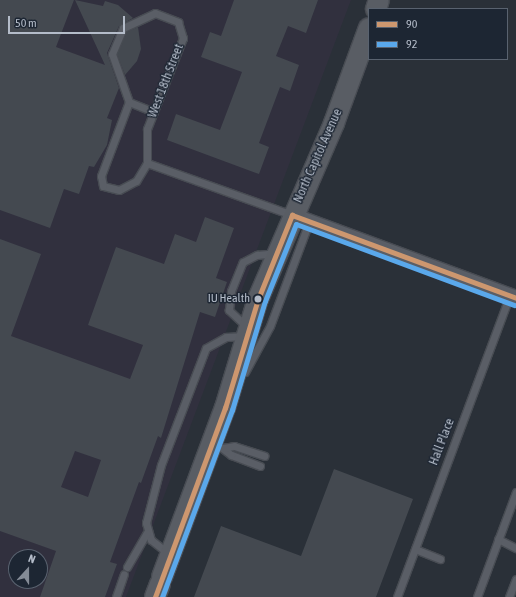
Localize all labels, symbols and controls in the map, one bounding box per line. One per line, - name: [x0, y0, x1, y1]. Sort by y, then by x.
- scale bar: [10, 8, 127, 34]
- legend: [368, 8, 508, 60]
- text: 50 m: [15, 16, 37, 30]
- text: 90: [406, 17, 417, 31]
- text: 92: [406, 37, 417, 51]
- street label: West 18th Street: [145, 42, 187, 120]
- street label: North Capitol Avenue: [290, 107, 346, 205]
- place label: IU Health: [208, 292, 250, 306]
- marker: IU Health: [253, 294, 263, 304]
- street label: Hall Place: [426, 416, 458, 468]
- north arrow: [8, 549, 48, 589]
- text: N: [27, 552, 37, 565]

